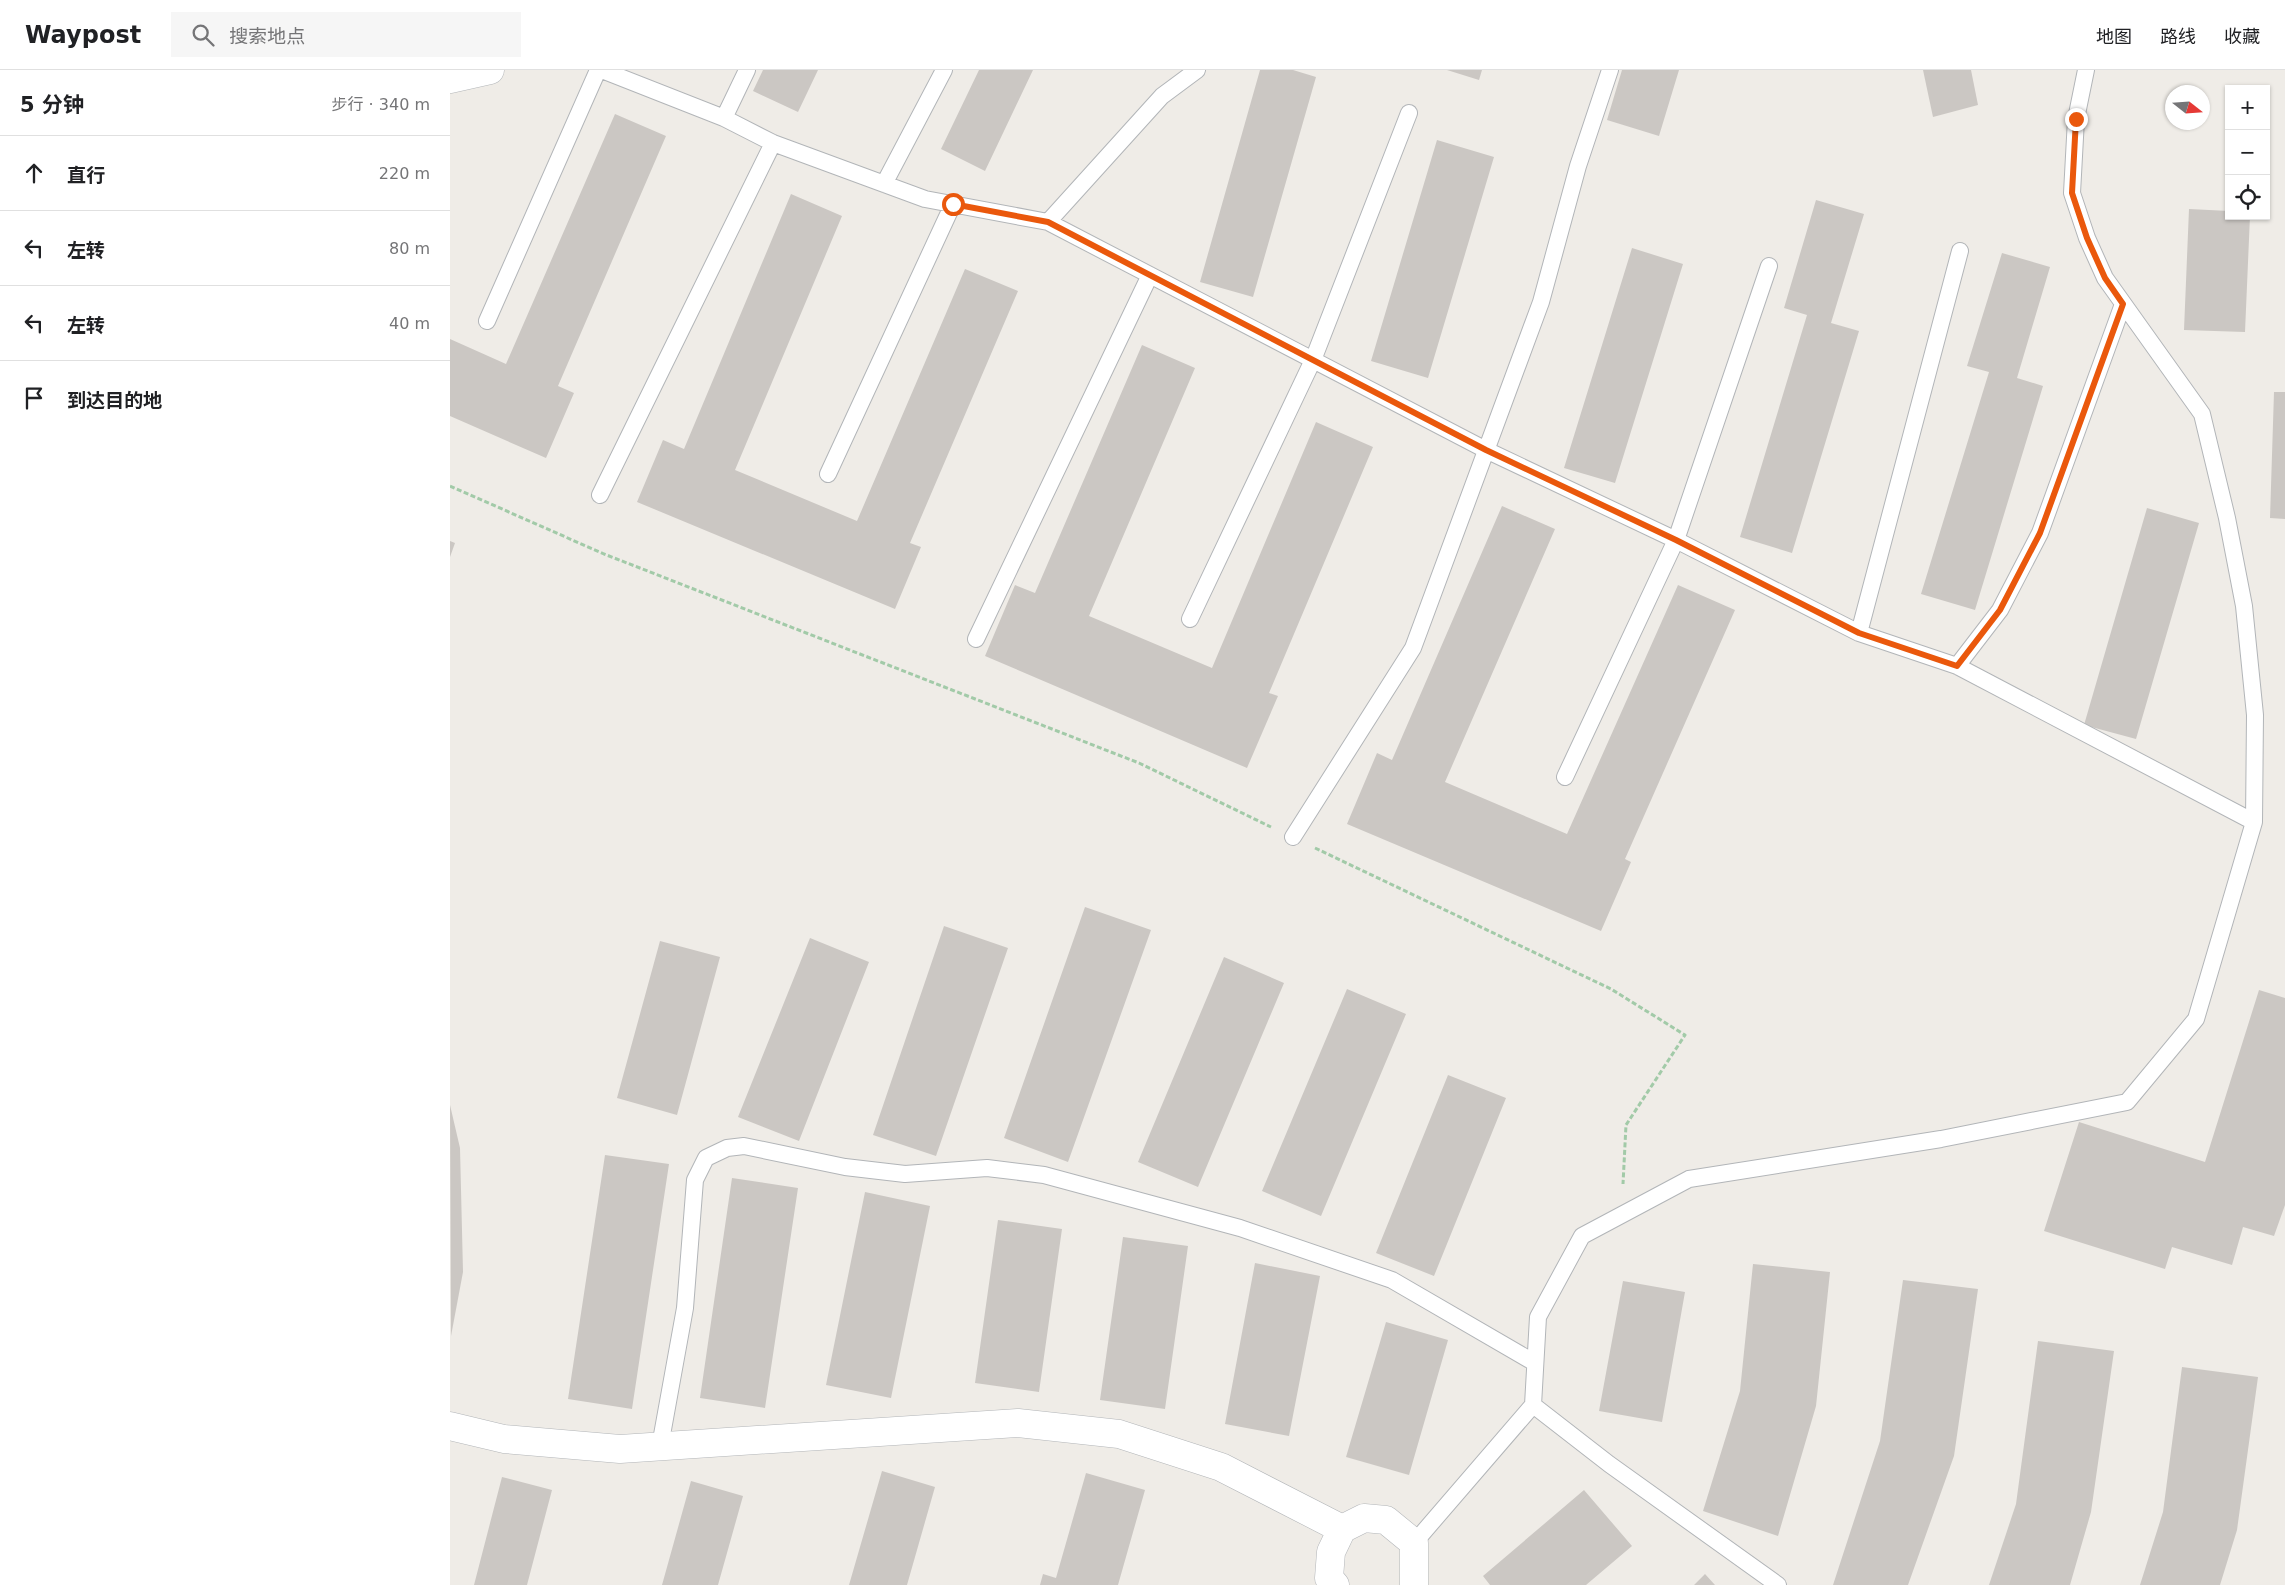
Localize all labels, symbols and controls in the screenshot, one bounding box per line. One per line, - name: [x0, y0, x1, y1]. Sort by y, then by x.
- search box: [171, 12, 521, 57]
- text: Waypost: [25, 21, 141, 49]
- icon: search: [189, 21, 217, 49]
- text: 搜索地点: [229, 25, 305, 47]
- text: 地图: [2096, 26, 2132, 47]
- text: 路线: [2160, 26, 2196, 47]
- text: 收藏: [2224, 26, 2260, 47]
- north arrow: [2165, 85, 2210, 130]
- map controls: [2225, 85, 2270, 220]
- button: +: [2225, 85, 2270, 130]
- text: 5 分钟: [20, 93, 84, 117]
- text: 步行 · 340 m: [332, 95, 430, 114]
- route end: [2065, 108, 2088, 131]
- button: −: [2225, 130, 2270, 175]
- icon: ahead: [20, 159, 48, 187]
- text: 直行: [67, 164, 105, 186]
- text: 220 m: [379, 164, 430, 183]
- button: locate: [2225, 175, 2270, 220]
- route start: [942, 193, 965, 216]
- icon: left: [20, 234, 48, 262]
- text: 左转: [67, 239, 105, 261]
- text: 80 m: [389, 239, 430, 258]
- icon: left: [20, 309, 48, 337]
- text: 左转: [67, 314, 105, 336]
- text: 40 m: [389, 314, 430, 333]
- icon: arrive: [20, 384, 48, 412]
- text: 到达目的地: [67, 389, 162, 411]

